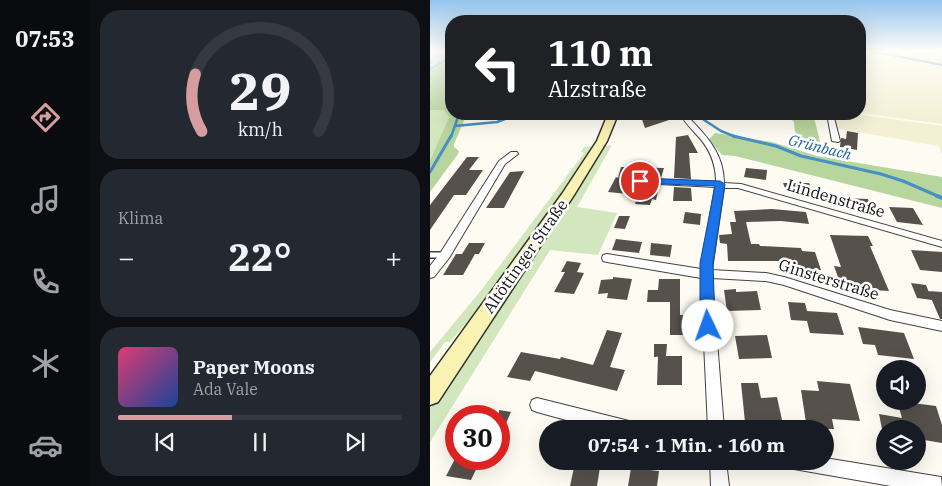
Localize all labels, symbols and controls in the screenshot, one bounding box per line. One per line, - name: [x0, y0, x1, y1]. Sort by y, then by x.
- text: 07:53: [15, 24, 75, 53]
- text: 110 m: [548, 30, 653, 76]
- icon: left: [465, 35, 530, 100]
- text: 29: [229, 57, 291, 124]
- text: Alzstraße: [548, 74, 646, 103]
- icon: directions: [28, 100, 63, 135]
- text: km/h: [237, 118, 283, 141]
- water label: Grünbach: [786, 130, 854, 164]
- pin: [619, 160, 661, 202]
- icon: arrive: [626, 167, 654, 195]
- street label: Lindenstraße: [785, 174, 887, 222]
- icon: music: [28, 182, 63, 217]
- street label: Altöttinger Straße: [478, 195, 572, 317]
- text: Klima: [118, 208, 163, 228]
- text: 22°: [228, 232, 292, 281]
- text: −: [118, 239, 135, 276]
- text: +: [385, 239, 402, 276]
- street label: Ginsterstraße: [776, 254, 882, 304]
- icon: phone: [28, 264, 63, 299]
- position arrow: [681, 299, 733, 351]
- icon: climate: [28, 346, 63, 381]
- text: Paper Moons: [193, 355, 315, 379]
- map controls: [876, 360, 926, 470]
- button: sound: [876, 360, 926, 410]
- text: Ada Vale: [193, 379, 258, 399]
- speed limit sign: 30: [445, 405, 510, 470]
- button: layers: [876, 420, 926, 470]
- icon: car: [28, 428, 63, 463]
- icon: previous: [151, 428, 179, 456]
- icon: pause: [246, 428, 274, 456]
- icon: next: [341, 428, 369, 456]
- text: 07:54 · 1 Min. · 160 m: [588, 433, 785, 457]

